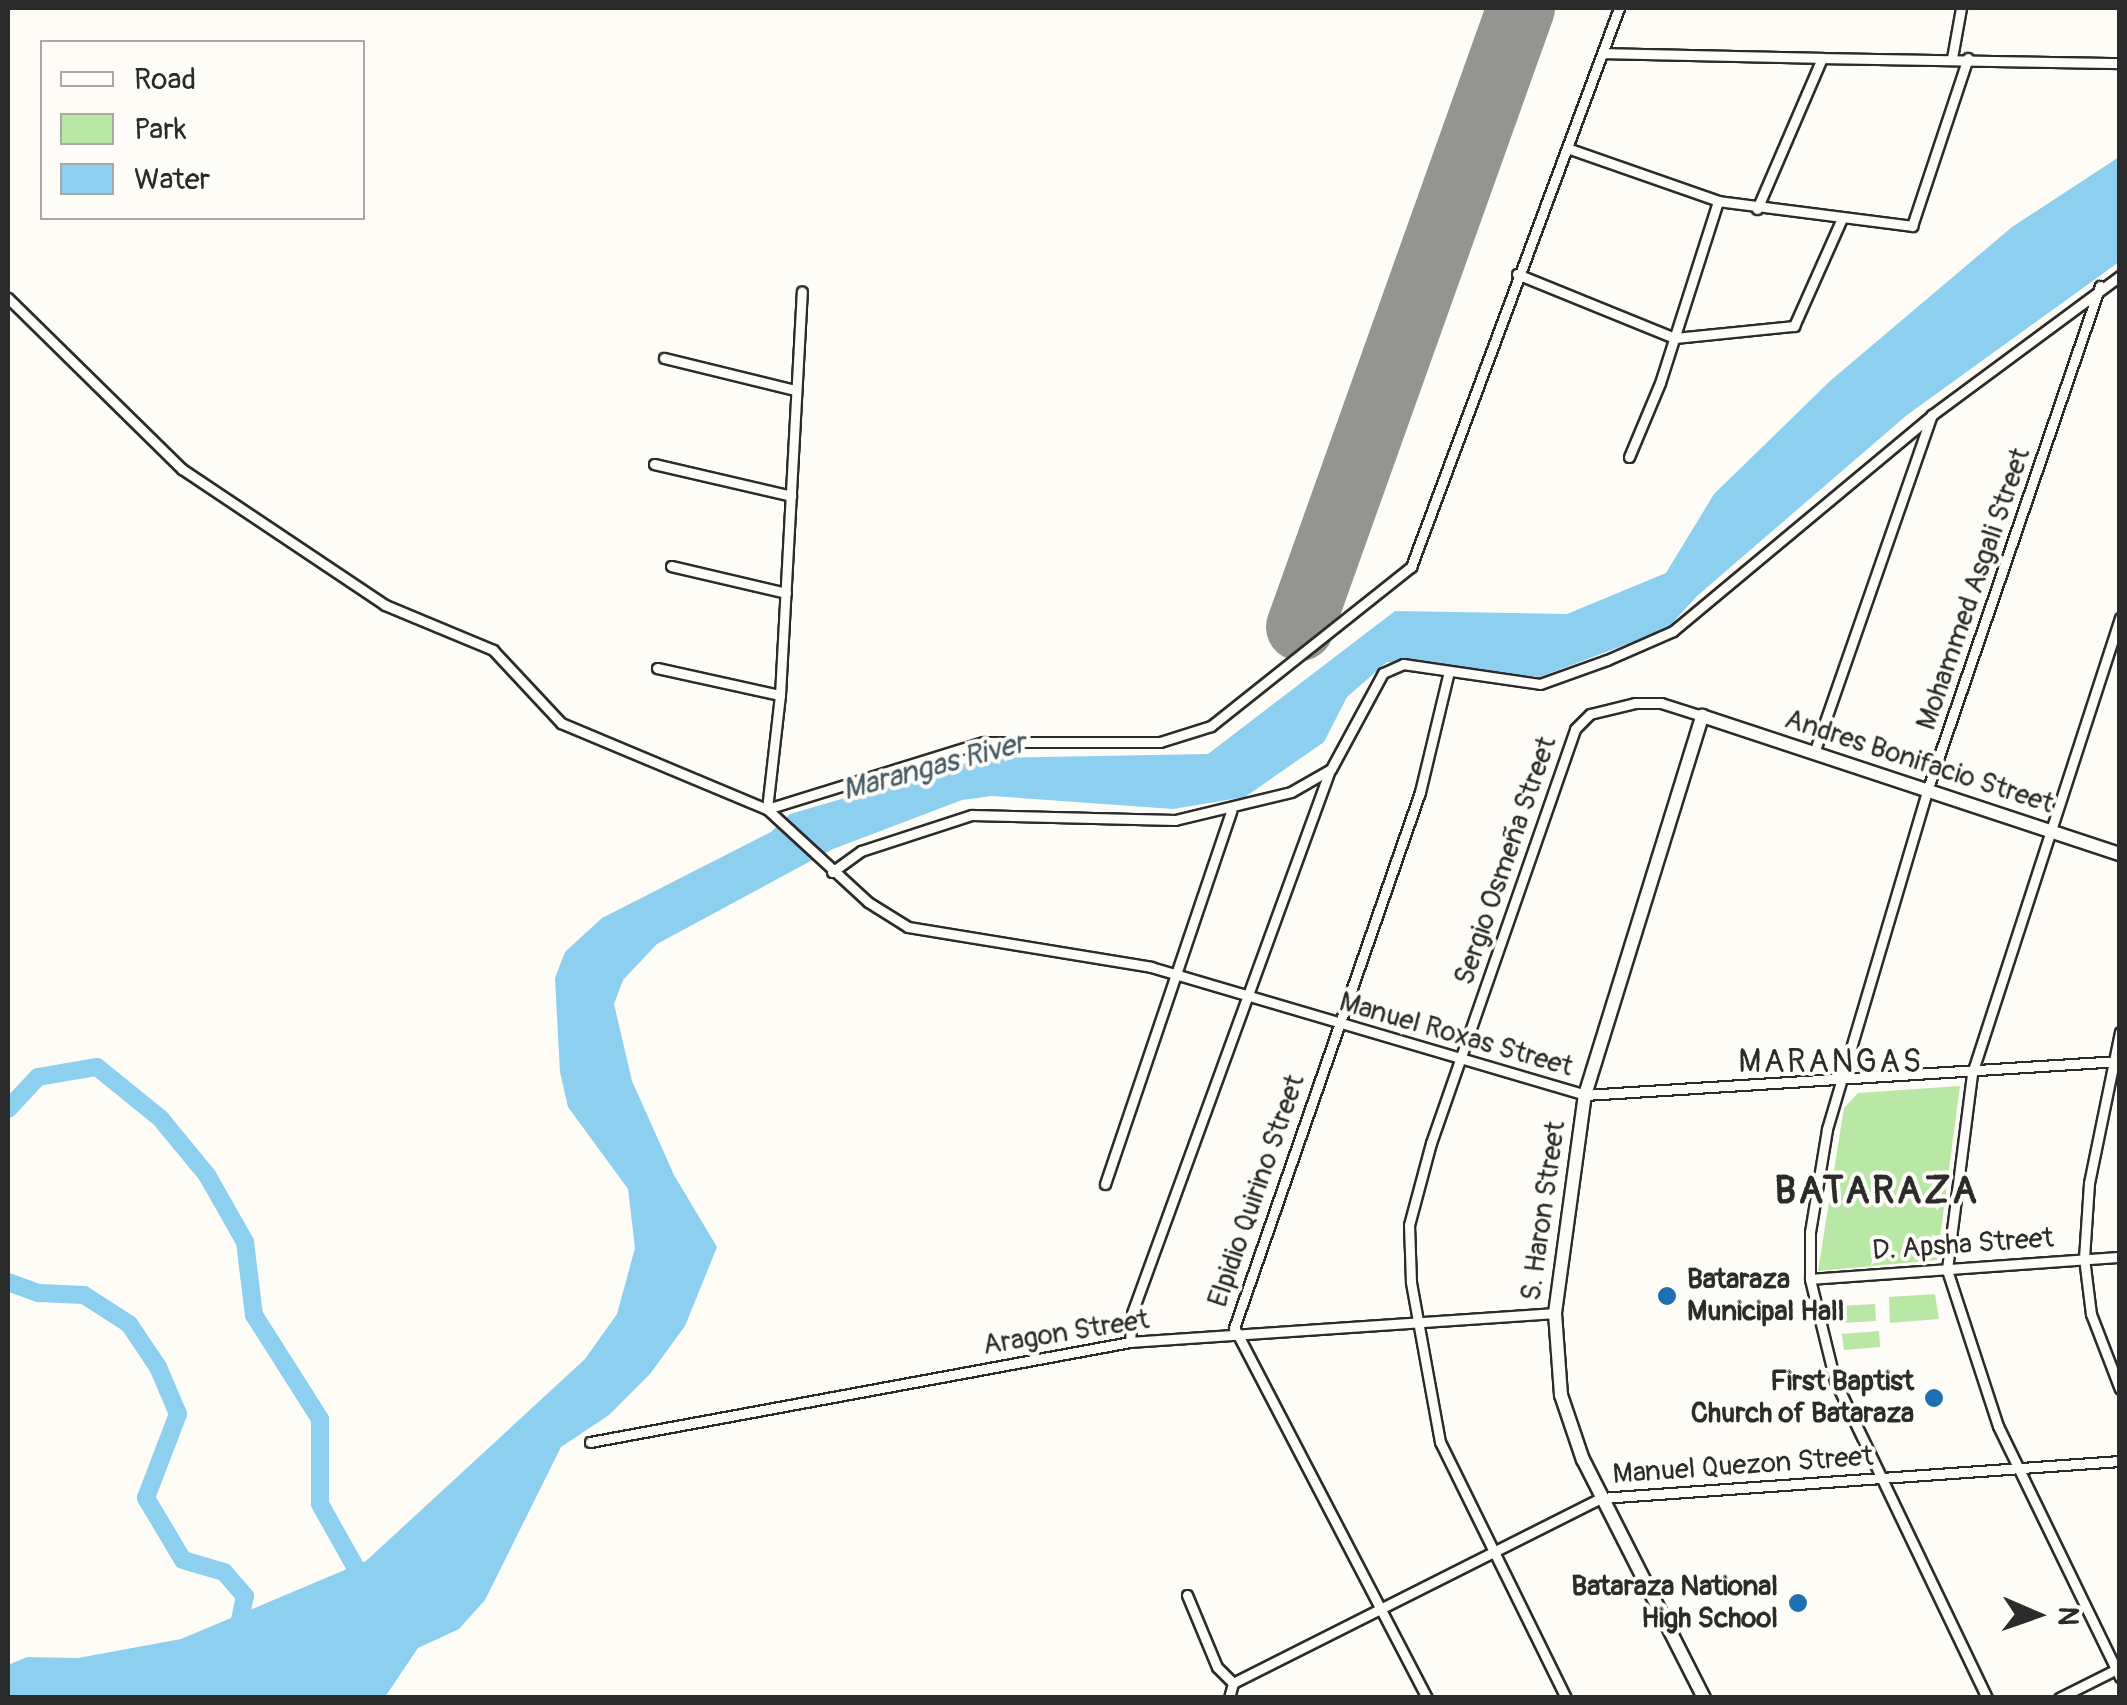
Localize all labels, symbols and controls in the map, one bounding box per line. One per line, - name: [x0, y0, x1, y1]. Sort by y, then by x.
- legend: [40, 40, 365, 220]
- text: Road: [134, 61, 196, 98]
- text: Park: [134, 111, 187, 148]
- text: Water: [134, 161, 210, 198]
- street label: Mohammed Asgali Street: [1910, 444, 2038, 734]
- street label: Andres Bonifacio Street: [1780, 703, 2058, 821]
- water label: Marangas River: [839, 725, 1029, 809]
- street label: Sergio Osmeña Street: [1448, 732, 1564, 990]
- street label: Manuel Roxas Street: [1335, 986, 1577, 1084]
- district label: MARANGAS: [1738, 1043, 1924, 1081]
- street label: Elpidio Quirino Street: [1201, 1070, 1313, 1312]
- street label: S. Haron Street: [1515, 1119, 1573, 1303]
- district label: BATARAZA: [1775, 1169, 1979, 1215]
- street label: D. Apsha Street: [1871, 1222, 2055, 1268]
- place label: Bataraza Municipal Hall: [1687, 1263, 1844, 1329]
- marker: Bataraza Municipal Hall: [1656, 1285, 1678, 1307]
- street label: Aragon Street: [980, 1303, 1152, 1363]
- place label: First Baptist Church of Bataraza: [1691, 1365, 1914, 1431]
- marker: First Baptist Church of Bataraza: [1923, 1387, 1945, 1409]
- street label: Manuel Quezon Street: [1612, 1440, 1874, 1492]
- north arrow: [1987, 1565, 2087, 1665]
- place label: Bataraza National High School: [1571, 1570, 1778, 1636]
- marker: Bataraza National High School: [1787, 1592, 1809, 1614]
- text: N: [2050, 1606, 2085, 1626]

